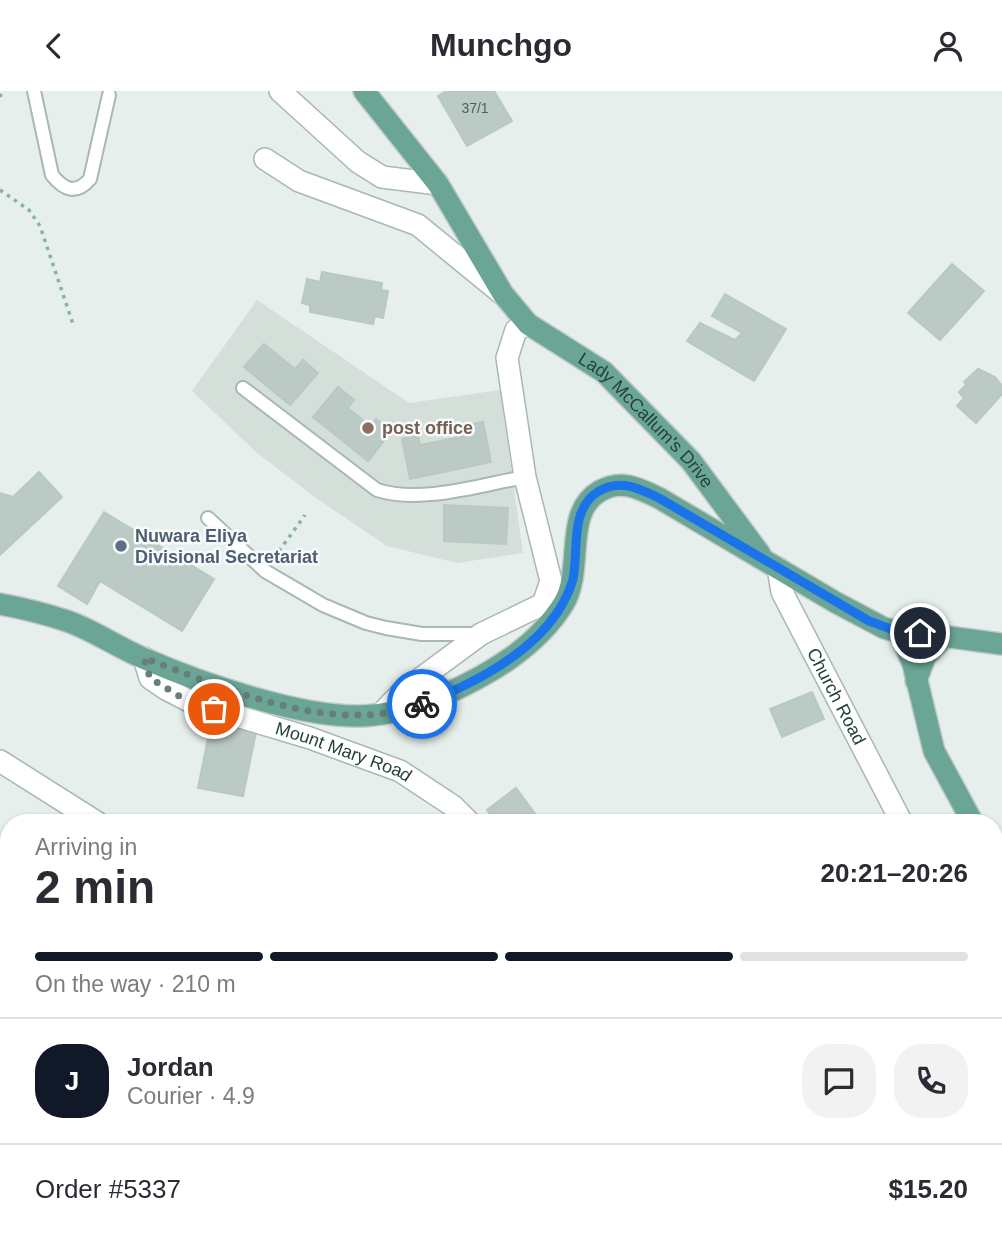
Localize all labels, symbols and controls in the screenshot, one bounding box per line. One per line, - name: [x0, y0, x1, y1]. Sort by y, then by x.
- icon: back: [35, 27, 73, 65]
- text: Munchgo: [430, 27, 572, 63]
- icon: person: [929, 27, 967, 65]
- house number: 37/1: [461, 100, 489, 116]
- street label: Lady McCallum's Drive: [575, 348, 717, 492]
- place label: post office: [382, 418, 473, 438]
- marker: post office: [360, 420, 376, 436]
- place label: Nuwara Eliya Divisional Secretariat: [135, 526, 318, 567]
- marker: Nuwara Eliya Divisional Secretariat: [113, 538, 129, 554]
- pin: [890, 603, 950, 663]
- icon: home: [901, 614, 939, 652]
- street label: Church Road: [803, 645, 870, 748]
- courier: [387, 669, 457, 739]
- pin: [184, 679, 244, 739]
- icon: bike: [403, 685, 441, 723]
- icon: bag: [195, 690, 233, 728]
- street label: Mount Mary Road: [273, 718, 415, 786]
- text: Arriving in: [35, 834, 137, 860]
- text: 20:21–20:26: [821, 858, 968, 888]
- text: 2 min: [35, 861, 155, 913]
- text: On the way · 210 m: [35, 971, 236, 997]
- button: chat: [802, 1044, 876, 1118]
- button: phone: [894, 1044, 968, 1118]
- text: Jordan: [127, 1052, 214, 1082]
- text: J: [65, 1066, 79, 1096]
- text: Courier · 4.9: [127, 1083, 255, 1109]
- text: Order #5337: [35, 1174, 181, 1204]
- text: $15.20: [888, 1174, 968, 1204]

